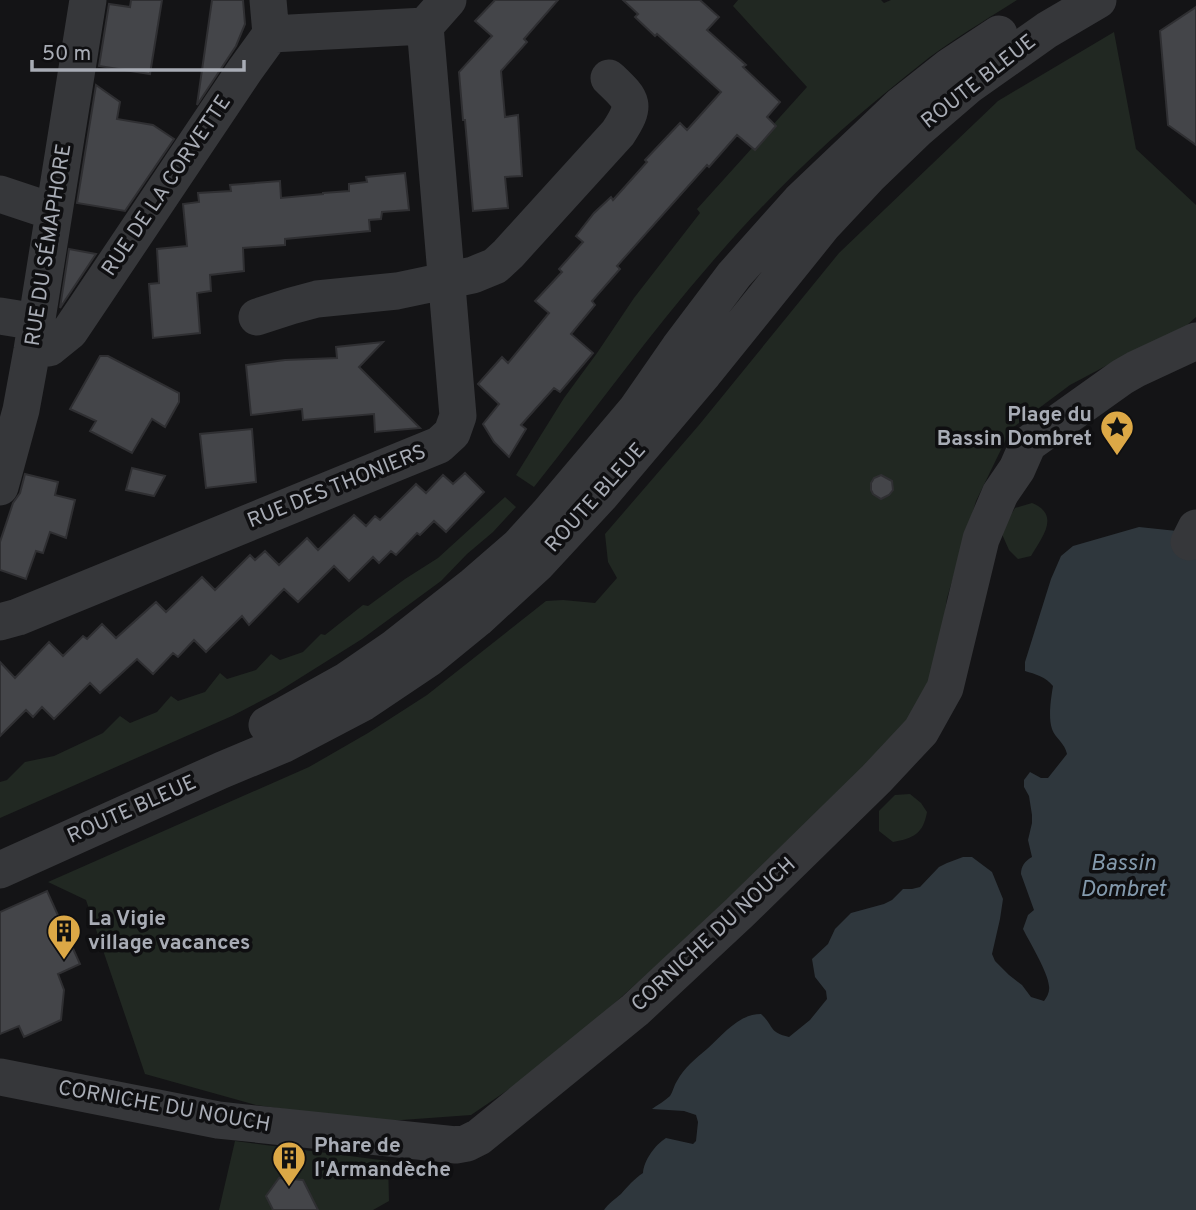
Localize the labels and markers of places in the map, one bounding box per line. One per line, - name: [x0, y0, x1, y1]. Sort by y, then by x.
- place label: Plage du Bassin Dombret: [937, 402, 1092, 453]
- place icon: Plage du Bassin Dombret: [1098, 408, 1136, 457]
- place label: La Vigie village vacances: [88, 906, 250, 957]
- building icon: La Vigie village vacances: [45, 912, 83, 961]
- place label: Phare de l'Armandèche: [314, 1133, 451, 1184]
- building icon: Phare de l'Armandèche: [270, 1139, 308, 1188]

